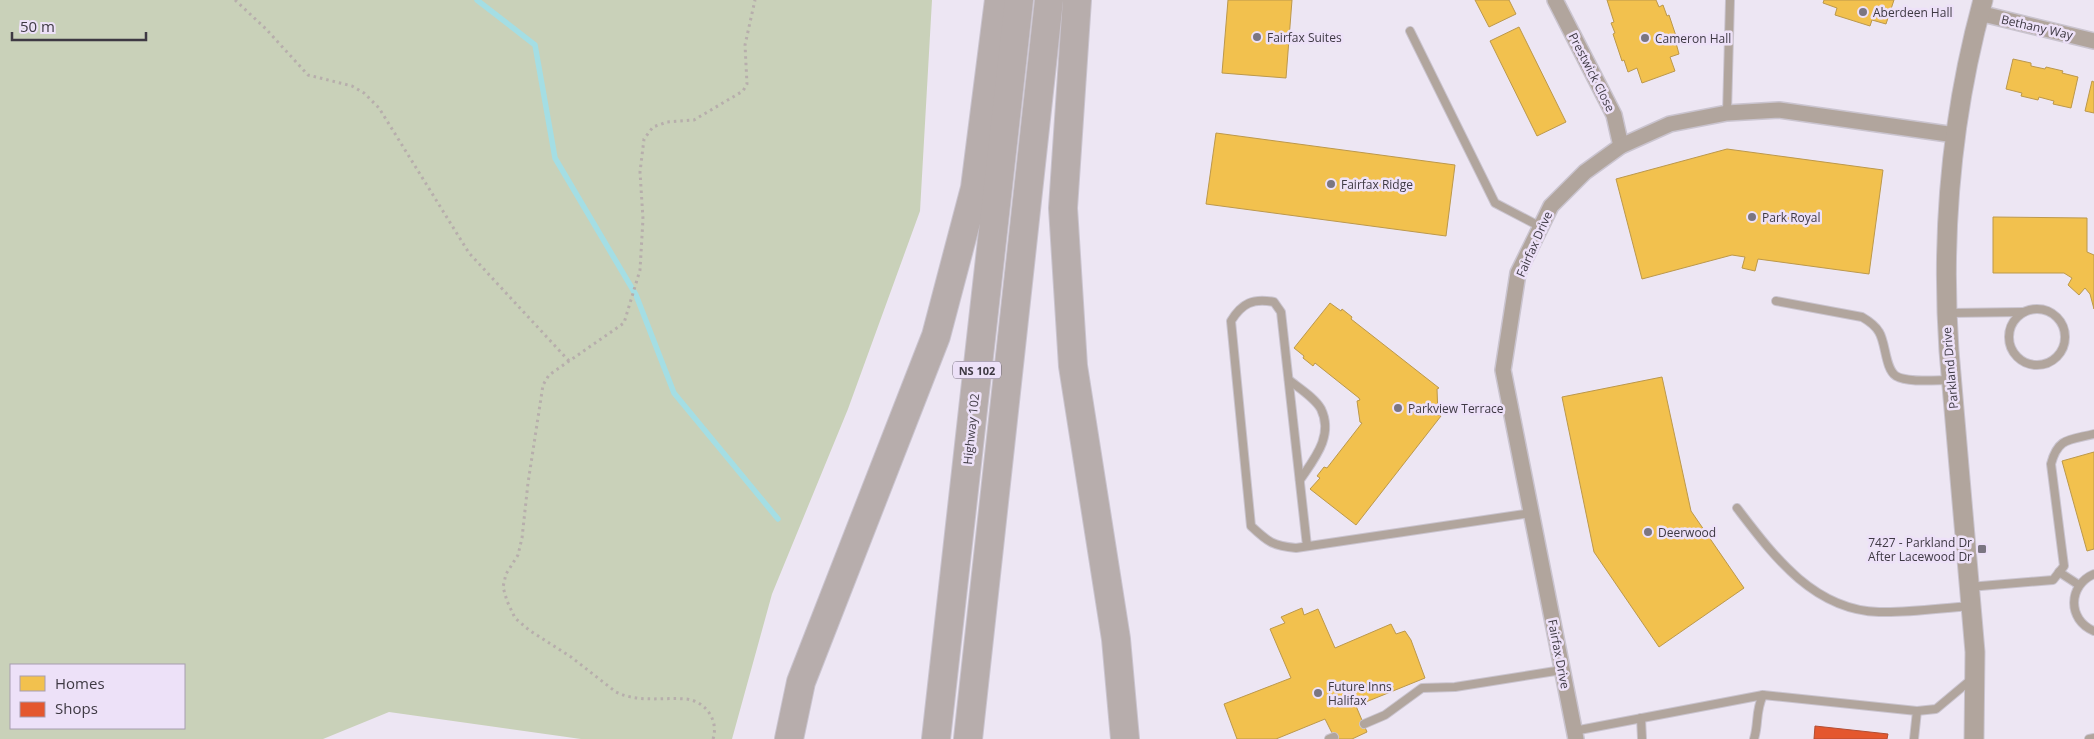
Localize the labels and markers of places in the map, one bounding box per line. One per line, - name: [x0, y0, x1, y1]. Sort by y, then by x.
- place label: Aberdeen Hall: [1873, 4, 1952, 21]
- marker: Aberdeen Hall: [1857, 6, 1869, 18]
- place label: Fairfax Suites: [1267, 29, 1342, 46]
- place label: Cameron Hall: [1655, 30, 1731, 47]
- marker: Fairfax Suites: [1251, 31, 1263, 43]
- marker: Cameron Hall: [1639, 32, 1651, 44]
- place label: Fairfax Ridge: [1341, 176, 1413, 193]
- marker: Fairfax Ridge: [1325, 178, 1337, 190]
- place label: Park Royal: [1762, 209, 1821, 226]
- marker: Park Royal: [1746, 211, 1758, 223]
- place label: Parkview Terrace: [1408, 400, 1504, 417]
- marker: Parkview Terrace: [1392, 402, 1404, 414]
- place label: Deerwood: [1658, 524, 1716, 541]
- marker: Deerwood: [1642, 526, 1654, 538]
- place label: 7427 - Parkland Dr After Lacewood Dr: [1868, 534, 1972, 565]
- marker: 7427 - Parkland Dr After Lacewood Dr: [1976, 543, 1988, 555]
- place label: Future Inns Halifax: [1328, 678, 1392, 709]
- marker: Future Inns Halifax: [1312, 687, 1324, 699]

